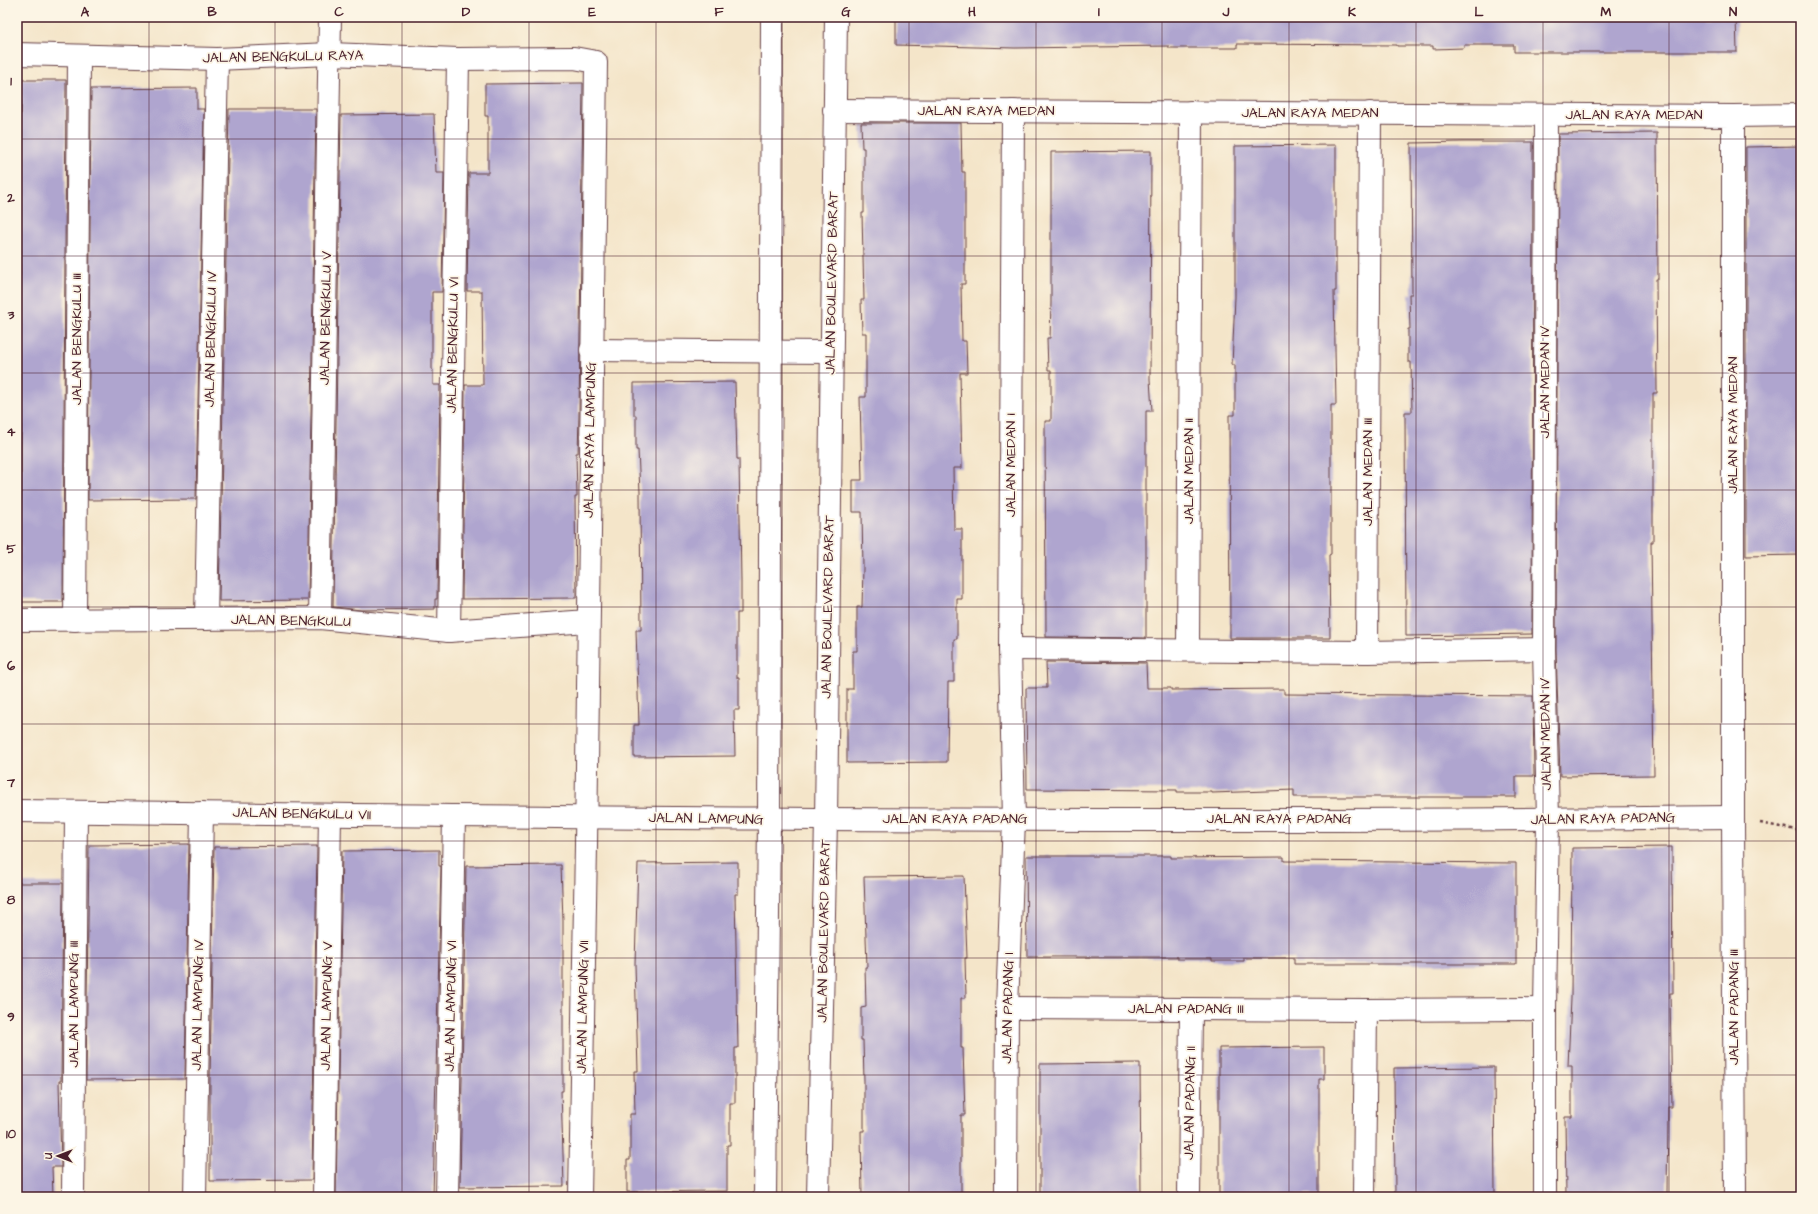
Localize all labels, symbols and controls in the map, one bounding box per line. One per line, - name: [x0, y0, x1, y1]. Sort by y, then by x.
- text: A: [81, 3, 90, 21]
- text: B: [207, 3, 217, 21]
- text: C: [334, 3, 344, 21]
- text: D: [462, 3, 471, 21]
- text: E: [588, 3, 596, 21]
- text: F: [714, 3, 724, 21]
- text: G: [841, 3, 851, 21]
- text: H: [968, 3, 976, 21]
- text: I: [1098, 3, 1100, 21]
- text: J: [1222, 3, 1230, 21]
- text: K: [1348, 3, 1356, 21]
- text: L: [1474, 3, 1484, 21]
- text: M: [1601, 3, 1612, 21]
- text: N: [1729, 3, 1737, 21]
- street label: JALAN BENGKULU RAYA: [202, 46, 364, 68]
- text: 1: [10, 72, 12, 90]
- street label: JALAN RAYA MEDAN: [917, 101, 1055, 121]
- street label: JALAN RAYA MEDAN: [1241, 103, 1379, 123]
- street label: JALAN RAYA MEDAN: [1565, 105, 1703, 125]
- text: 2: [6, 189, 15, 207]
- street label: JALAN BOULEVARD BARAT: [820, 191, 844, 375]
- street label: JALAN BENGKULU V: [315, 250, 337, 385]
- street label: JALAN BENGKULU IV: [200, 270, 222, 407]
- street label: JALAN BENGKULU III: [67, 273, 87, 405]
- street label: JALAN BENGKULU VI: [442, 277, 464, 413]
- text: 3: [7, 306, 15, 324]
- street label: JALAN MEDAN IV: [1535, 325, 1555, 438]
- street label: JALAN RAYA MEDAN: [1723, 356, 1743, 494]
- street label: JALAN RAYA LAMPUNG: [579, 362, 601, 518]
- street label: JALAN MEDAN I: [1001, 413, 1021, 517]
- street label: JALAN MEDAN II: [1179, 418, 1199, 524]
- street label: JALAN MEDAN III: [1358, 418, 1378, 526]
- text: 4: [7, 423, 16, 441]
- street label: JALAN BOULEVARD BARAT: [816, 515, 840, 699]
- text: 5: [6, 540, 16, 558]
- street label: JALAN BENGKULU: [231, 610, 351, 632]
- text: 6: [7, 657, 16, 675]
- street label: JALAN MEDAN IV: [1535, 677, 1557, 790]
- text: 7: [6, 774, 16, 792]
- street label: JALAN BENGKULU VII: [233, 803, 371, 825]
- street label: JALAN LAMPUNG: [648, 808, 764, 830]
- street label: JALAN RAYA PADANG: [1530, 808, 1676, 830]
- street label: JALAN RAYA PADANG: [883, 809, 1028, 829]
- street label: JALAN RAYA PADANG: [1207, 809, 1352, 829]
- street label: JALAN BOULEVARD BARAT: [812, 839, 836, 1023]
- text: 8: [7, 891, 16, 909]
- street label: JALAN LAMPUNG IV: [187, 939, 209, 1071]
- street label: JALAN LAMPUNG VI: [440, 940, 462, 1072]
- street label: JALAN LAMPUNG VII: [572, 940, 594, 1074]
- street label: JALAN LAMPUNG III: [64, 941, 84, 1067]
- street label: JALAN LAMPUNG V: [316, 941, 338, 1071]
- street label: JALAN PADANG III: [1724, 949, 1744, 1065]
- street label: JALAN PADANG I: [997, 952, 1019, 1064]
- street label: JALAN PADANG III: [1128, 999, 1244, 1019]
- text: 9: [7, 1008, 15, 1026]
- street label: JALAN PADANG II: [1179, 1046, 1201, 1160]
- text: 10: [6, 1125, 17, 1143]
- north arrow: [38, 1136, 78, 1176]
- text: U: [41, 1153, 56, 1160]

